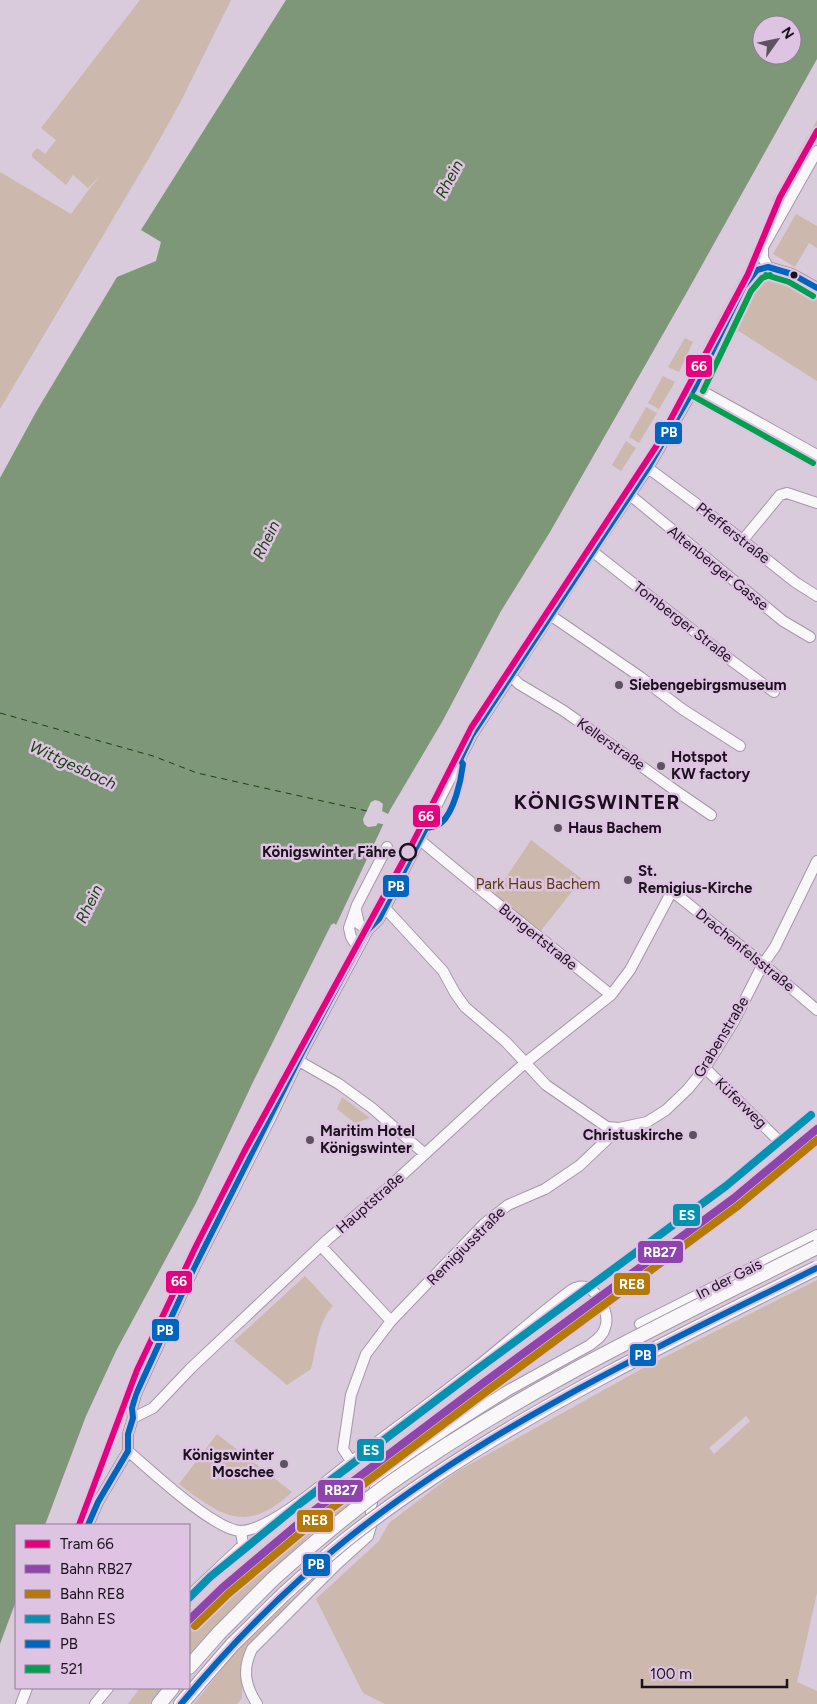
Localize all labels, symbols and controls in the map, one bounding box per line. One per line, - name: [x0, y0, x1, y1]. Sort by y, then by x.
- north arrow: [752, 15, 802, 65]
- text: N: [777, 24, 798, 42]
- water label: Rhein: [431, 157, 467, 201]
- unlabelled marker: [789, 270, 799, 280]
- line badge: 66: [685, 354, 713, 378]
- text: 66: [691, 358, 707, 375]
- line badge: PB: [654, 421, 683, 445]
- text: PB: [660, 424, 678, 441]
- street label: Pfefferstraße: [693, 499, 773, 567]
- water label: Rhein: [249, 518, 283, 562]
- street label: Altenberger Gasse: [664, 522, 772, 614]
- street label: Tomberger Straße: [630, 578, 736, 666]
- place label: Siebengebirgsmuseum: [629, 676, 787, 694]
- marker: Siebengebirgsmuseum: [613, 679, 625, 691]
- street label: Kellerstraße: [573, 714, 649, 774]
- water label: Wittgesbach: [27, 737, 119, 793]
- place label: Hotspot KW factory: [671, 748, 751, 783]
- marker: Hotspot KW factory: [655, 760, 667, 772]
- district label: KÖNIGSWINTER: [514, 790, 680, 814]
- line badge: 66: [412, 804, 441, 828]
- text: 66: [418, 808, 434, 825]
- place label: Haus Bachem: [568, 819, 662, 837]
- marker: Haus Bachem: [552, 822, 564, 834]
- place label: Königswinter Fähre: [262, 843, 397, 861]
- marker: Königswinter Fähre: [399, 843, 417, 861]
- place label: St. Remigius-Kirche: [638, 862, 753, 897]
- line badge: PB: [382, 874, 410, 898]
- marker: St. Remigius-Kirche: [622, 874, 634, 886]
- park label: Park Haus Bachem: [476, 875, 600, 893]
- text: PB: [387, 878, 405, 895]
- water label: Rhein: [72, 882, 106, 926]
- street label: Bungertstraße: [495, 900, 581, 974]
- street label: Drachenfelsstraße: [692, 905, 798, 995]
- street label: Grabenstraße: [690, 993, 752, 1081]
- street label: Küferweg: [711, 1074, 771, 1132]
- place label: Maritim Hotel Königswinter: [320, 1122, 415, 1157]
- place label: Christuskirche: [583, 1126, 684, 1144]
- marker: Christuskirche: [687, 1129, 699, 1141]
- marker: Maritim Hotel Königswinter: [304, 1134, 316, 1146]
- street label: Hauptstraße: [332, 1169, 408, 1237]
- street label: Remigiusstraße: [423, 1203, 509, 1289]
- line badge: ES: [672, 1203, 701, 1227]
- text: ES: [679, 1207, 695, 1224]
- line badge: RB27: [637, 1240, 684, 1264]
- text: RB27: [643, 1244, 677, 1261]
- street label: In der Gais: [693, 1255, 765, 1303]
- line badge: 66: [165, 1270, 193, 1294]
- line badge: RE8: [613, 1272, 651, 1296]
- text: 66: [171, 1273, 187, 1290]
- text: RE8: [619, 1276, 645, 1293]
- line badge: PB: [151, 1318, 180, 1342]
- text: PB: [156, 1322, 174, 1339]
- line badge: PB: [629, 1343, 657, 1367]
- text: PB: [634, 1347, 652, 1364]
- line badge: ES: [356, 1438, 385, 1462]
- text: ES: [363, 1442, 379, 1459]
- place label: Königswinter Moschee: [182, 1446, 275, 1481]
- marker: Königswinter Moschee: [278, 1458, 290, 1470]
- line badge: RB27: [317, 1479, 364, 1503]
- text: RB27: [324, 1482, 358, 1499]
- line badge: RE8: [296, 1509, 334, 1533]
- text: RE8: [302, 1512, 328, 1529]
- legend: [15, 1524, 190, 1689]
- text: Tram 66: [60, 1535, 114, 1553]
- line badge: PB: [302, 1553, 331, 1577]
- text: PB: [307, 1556, 325, 1573]
- text: Bahn RB27: [60, 1560, 132, 1578]
- text: Bahn RE8: [60, 1585, 125, 1603]
- text: Bahn ES: [60, 1610, 115, 1628]
- text: PB: [60, 1635, 78, 1653]
- scale bar: [642, 1656, 787, 1688]
- text: 521: [60, 1660, 83, 1678]
- text: 100 m: [650, 1665, 692, 1683]

